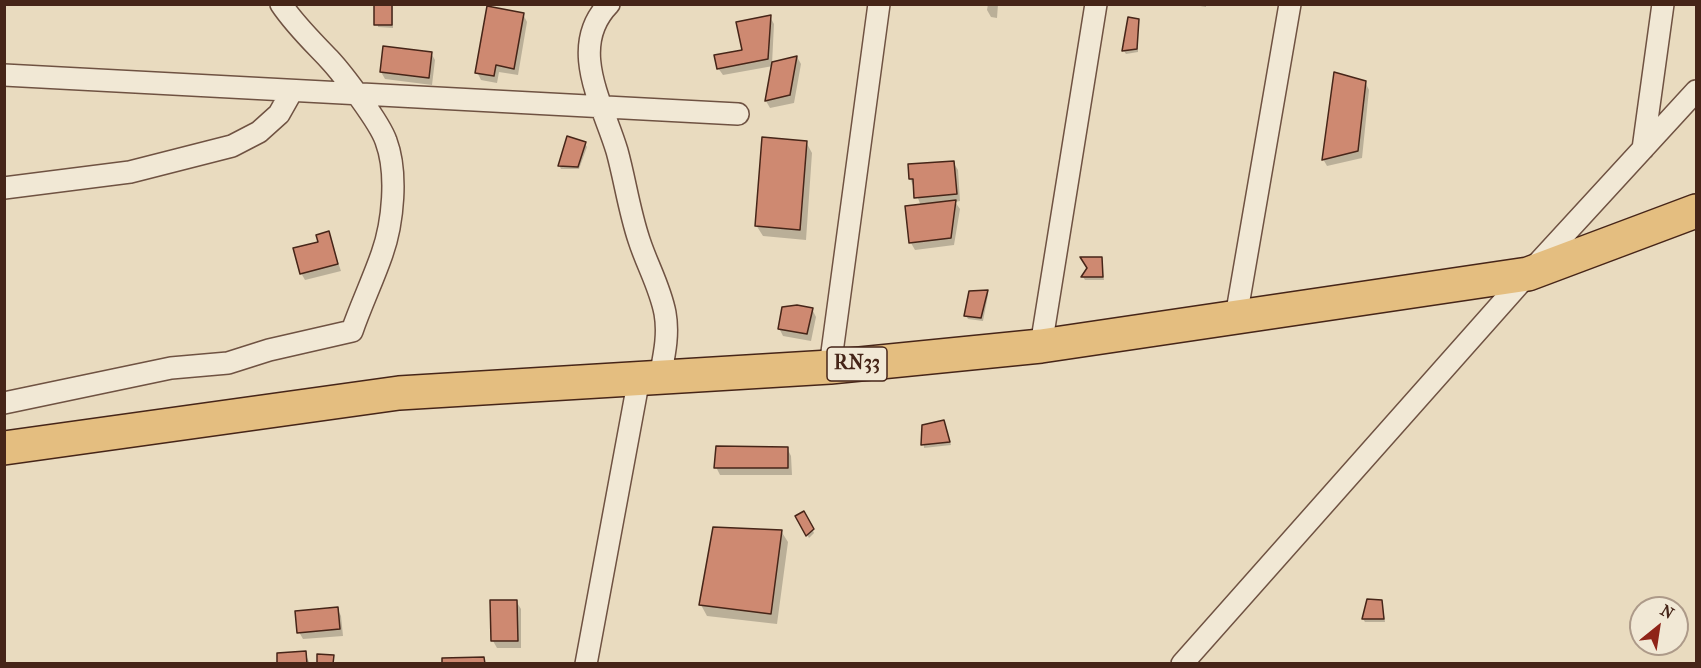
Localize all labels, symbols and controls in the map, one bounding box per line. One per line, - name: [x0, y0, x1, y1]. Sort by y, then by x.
- road number: RN33: [827, 347, 887, 381]
- north arrow: [1629, 596, 1689, 656]
- text: N: [1657, 600, 1677, 623]

